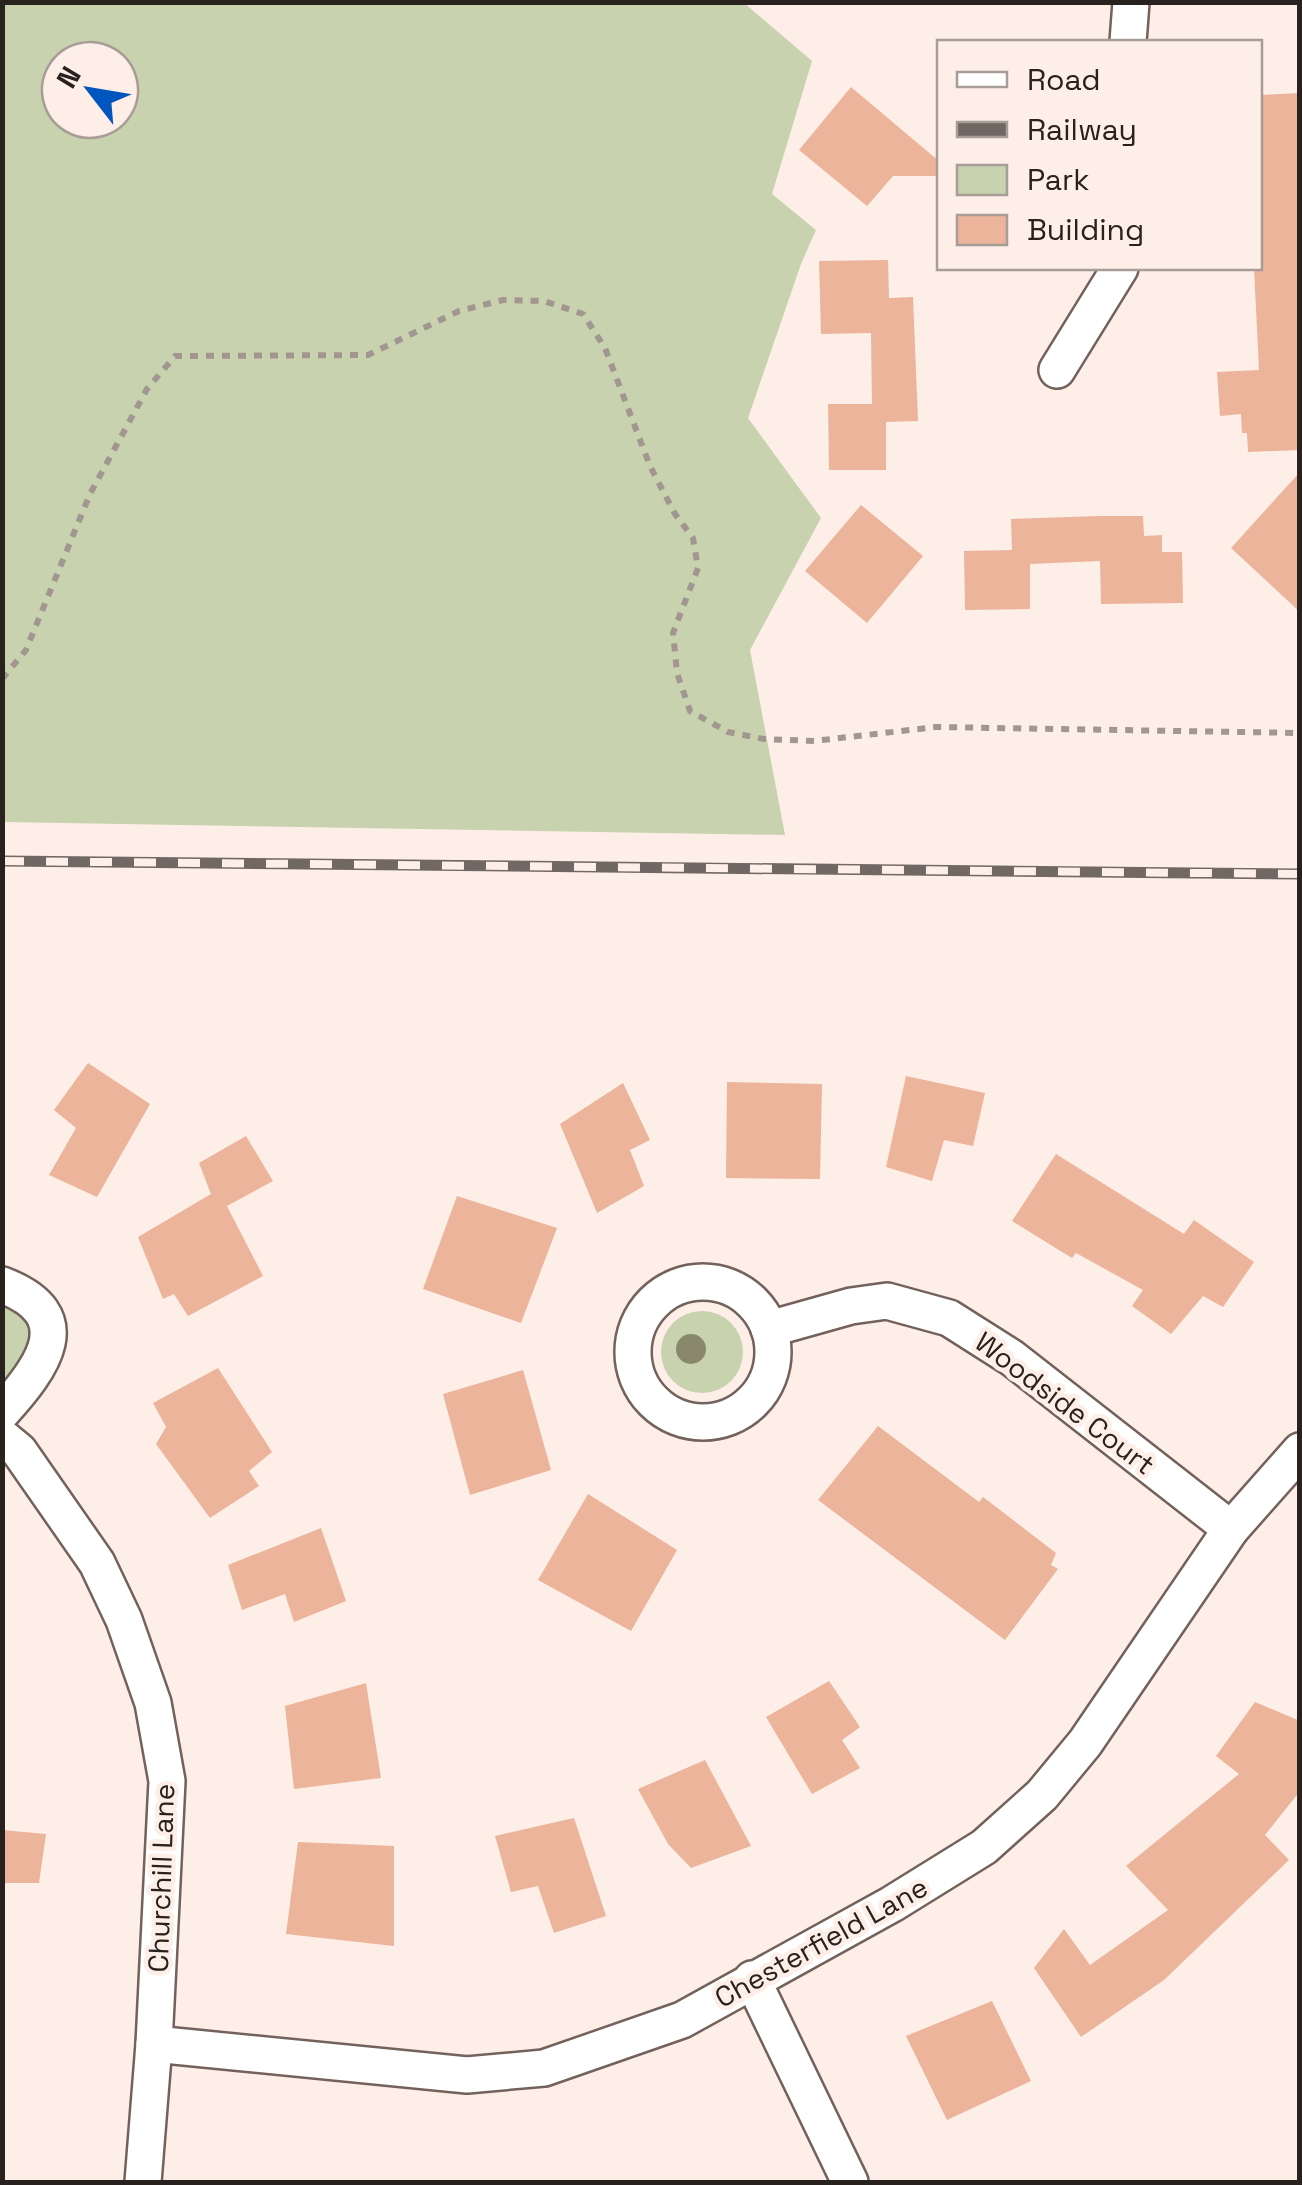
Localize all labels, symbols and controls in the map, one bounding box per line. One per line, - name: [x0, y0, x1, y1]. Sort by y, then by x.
- north arrow: [40, 40, 140, 140]
- legend: [937, 40, 1262, 270]
- text: N: [48, 60, 89, 94]
- text: Road: [1027, 60, 1101, 99]
- text: Railway: [1027, 110, 1137, 149]
- text: Park: [1027, 160, 1089, 199]
- text: Building: [1027, 210, 1144, 249]
- street label: Woodside Court: [968, 1324, 1162, 1482]
- street label: Churchill Lane: [140, 1783, 182, 1973]
- street label: Chesterfield Lane: [708, 1869, 934, 2015]

